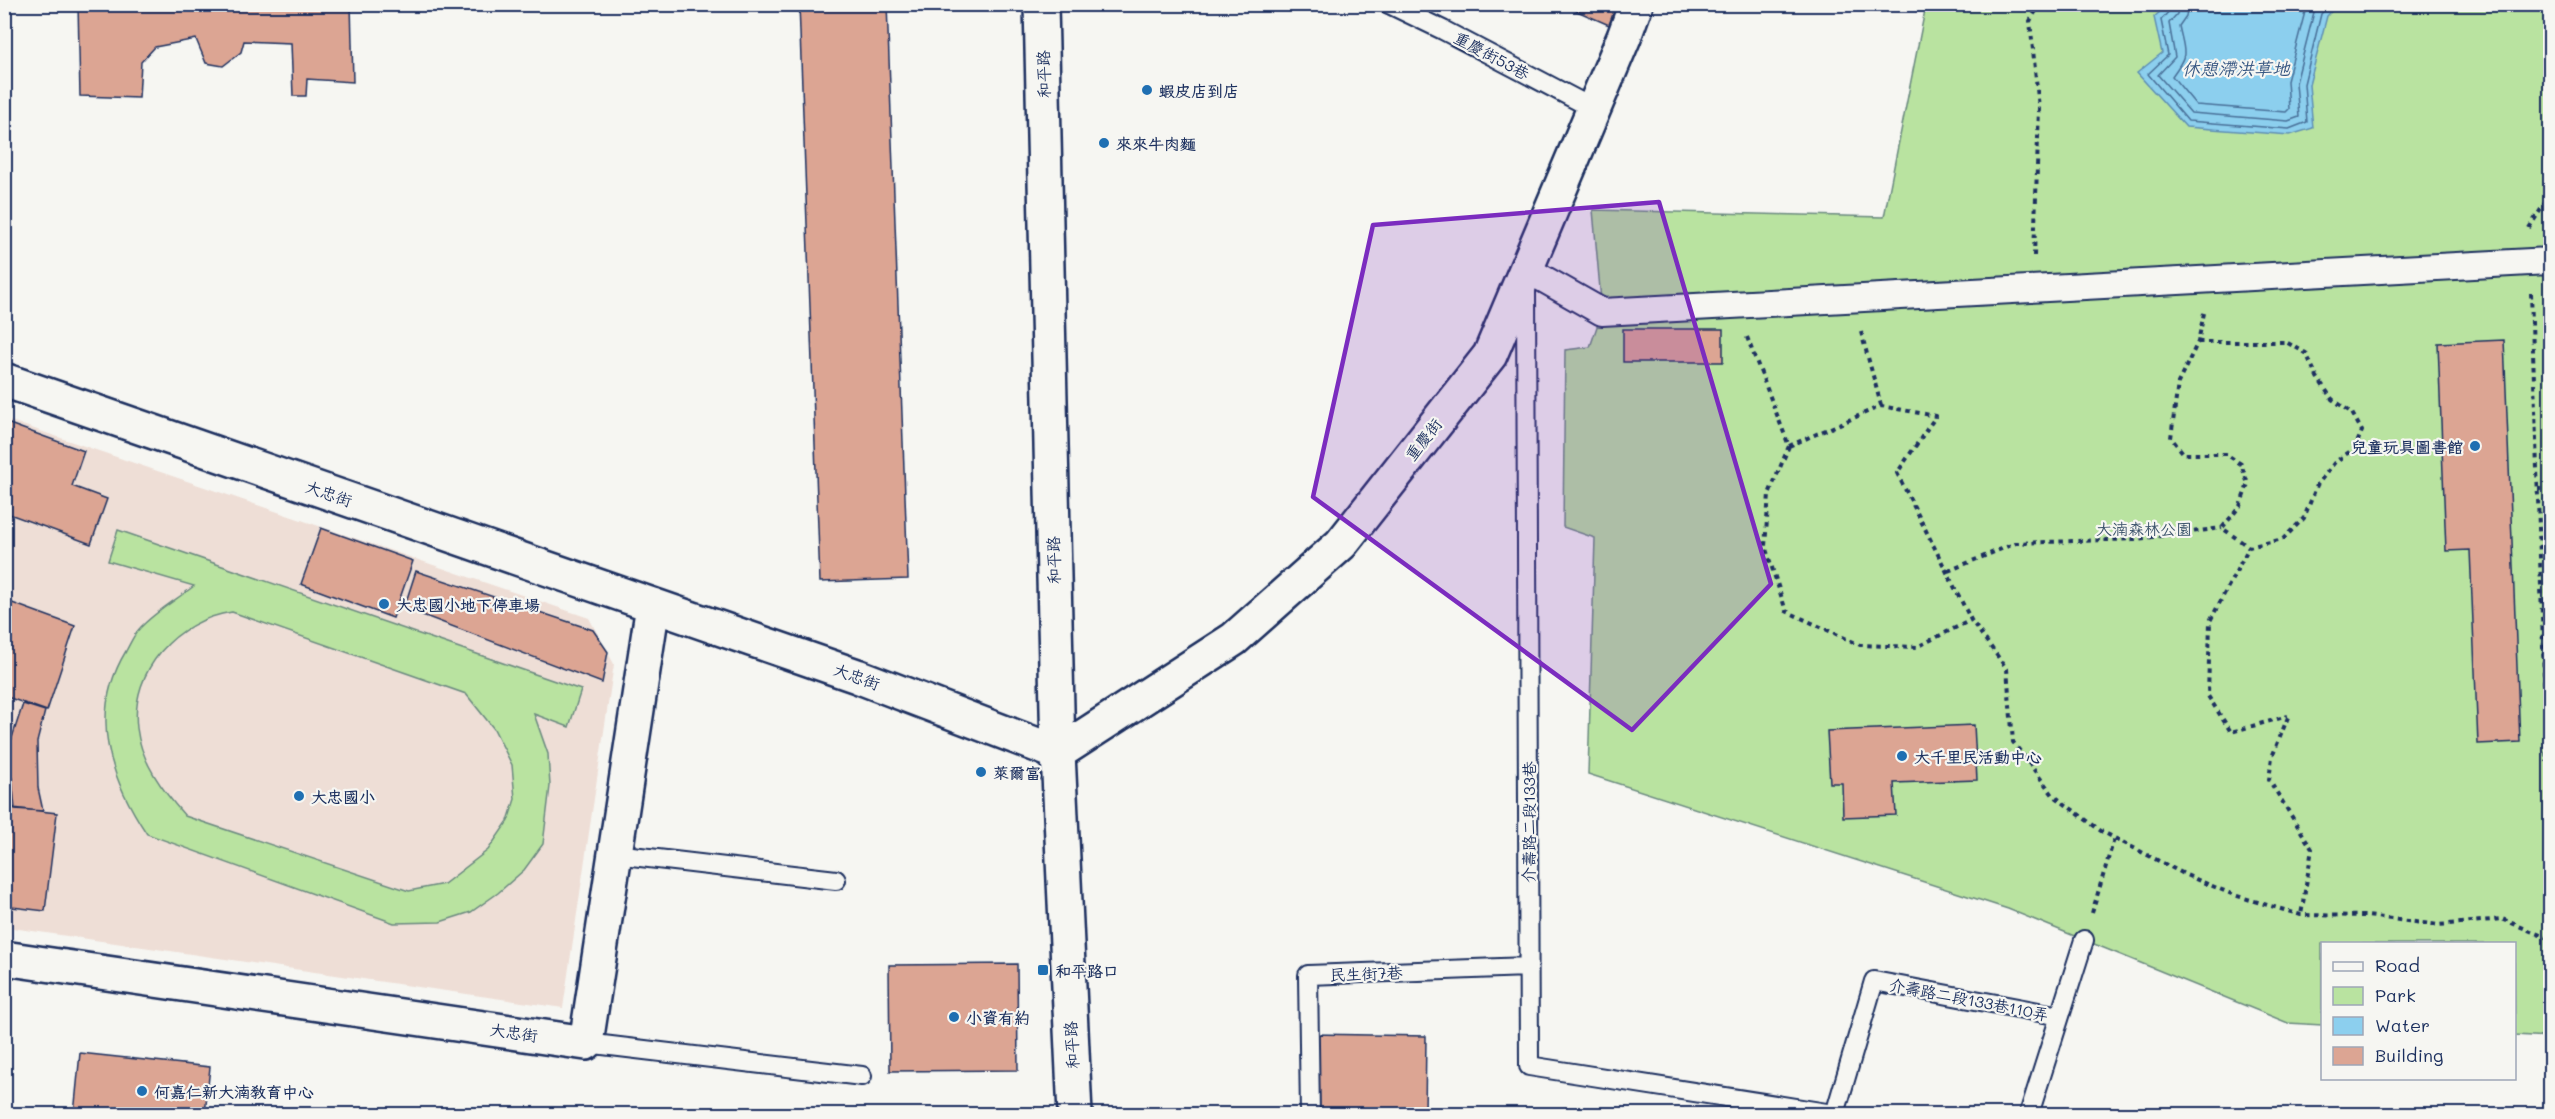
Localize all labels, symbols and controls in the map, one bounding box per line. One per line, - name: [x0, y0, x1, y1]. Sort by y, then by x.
- street label: 重慶街53巷: [1451, 26, 1533, 84]
- street label: 和平路: [1032, 50, 1054, 98]
- water label: 休憩滯洪草地: [2182, 56, 2291, 80]
- place label: 蝦皮店到店: [1159, 80, 1239, 101]
- marker: 蝦皮店到店: [1140, 83, 1154, 97]
- place label: 來來牛肉麵: [1116, 133, 1196, 154]
- marker: 來來牛肉麵: [1097, 136, 1111, 150]
- street label: 重慶街: [1400, 414, 1446, 464]
- place label: 兒童玩具圖書館: [2351, 436, 2463, 457]
- marker: 兒童玩具圖書館: [2468, 439, 2482, 453]
- street label: 大忠街: [303, 475, 355, 511]
- park label: 大湳森林公園: [2096, 518, 2192, 539]
- street label: 和平路: [1042, 536, 1064, 584]
- place label: 大忠國小地下停車場: [396, 594, 540, 615]
- marker: 大忠國小地下停車場: [377, 597, 391, 611]
- street label: 大忠街: [831, 658, 883, 694]
- place label: 大千里民活動中心: [1914, 746, 2042, 767]
- marker: 大千里民活動中心: [1895, 749, 1909, 763]
- street label: 介壽路二段133巷: [1518, 761, 1539, 883]
- place label: 萊爾富: [993, 762, 1041, 783]
- marker: 萊爾富: [974, 765, 988, 779]
- place label: 大忠國小: [311, 786, 375, 807]
- marker: 大忠國小: [292, 789, 306, 803]
- legend: [2321, 942, 2516, 1080]
- text: Road: [2375, 953, 2420, 977]
- place label: 和平路口: [1055, 960, 1119, 981]
- street label: 民生街7巷: [1329, 961, 1403, 985]
- marker: 和平路口: [1036, 963, 1050, 977]
- street label: 介壽路二段133巷110弄: [1887, 973, 2051, 1025]
- text: Park: [2375, 983, 2416, 1007]
- place label: 小資有約: [966, 1007, 1030, 1028]
- marker: 小資有約: [947, 1010, 961, 1024]
- text: Water: [2375, 1013, 2430, 1037]
- street label: 大忠街: [489, 1018, 539, 1046]
- street label: 和平路: [1059, 1020, 1083, 1070]
- text: Building: [2375, 1043, 2443, 1067]
- place label: 何嘉仁新大湳教育中心: [154, 1081, 314, 1102]
- marker: 何嘉仁新大湳教育中心: [135, 1084, 149, 1098]

